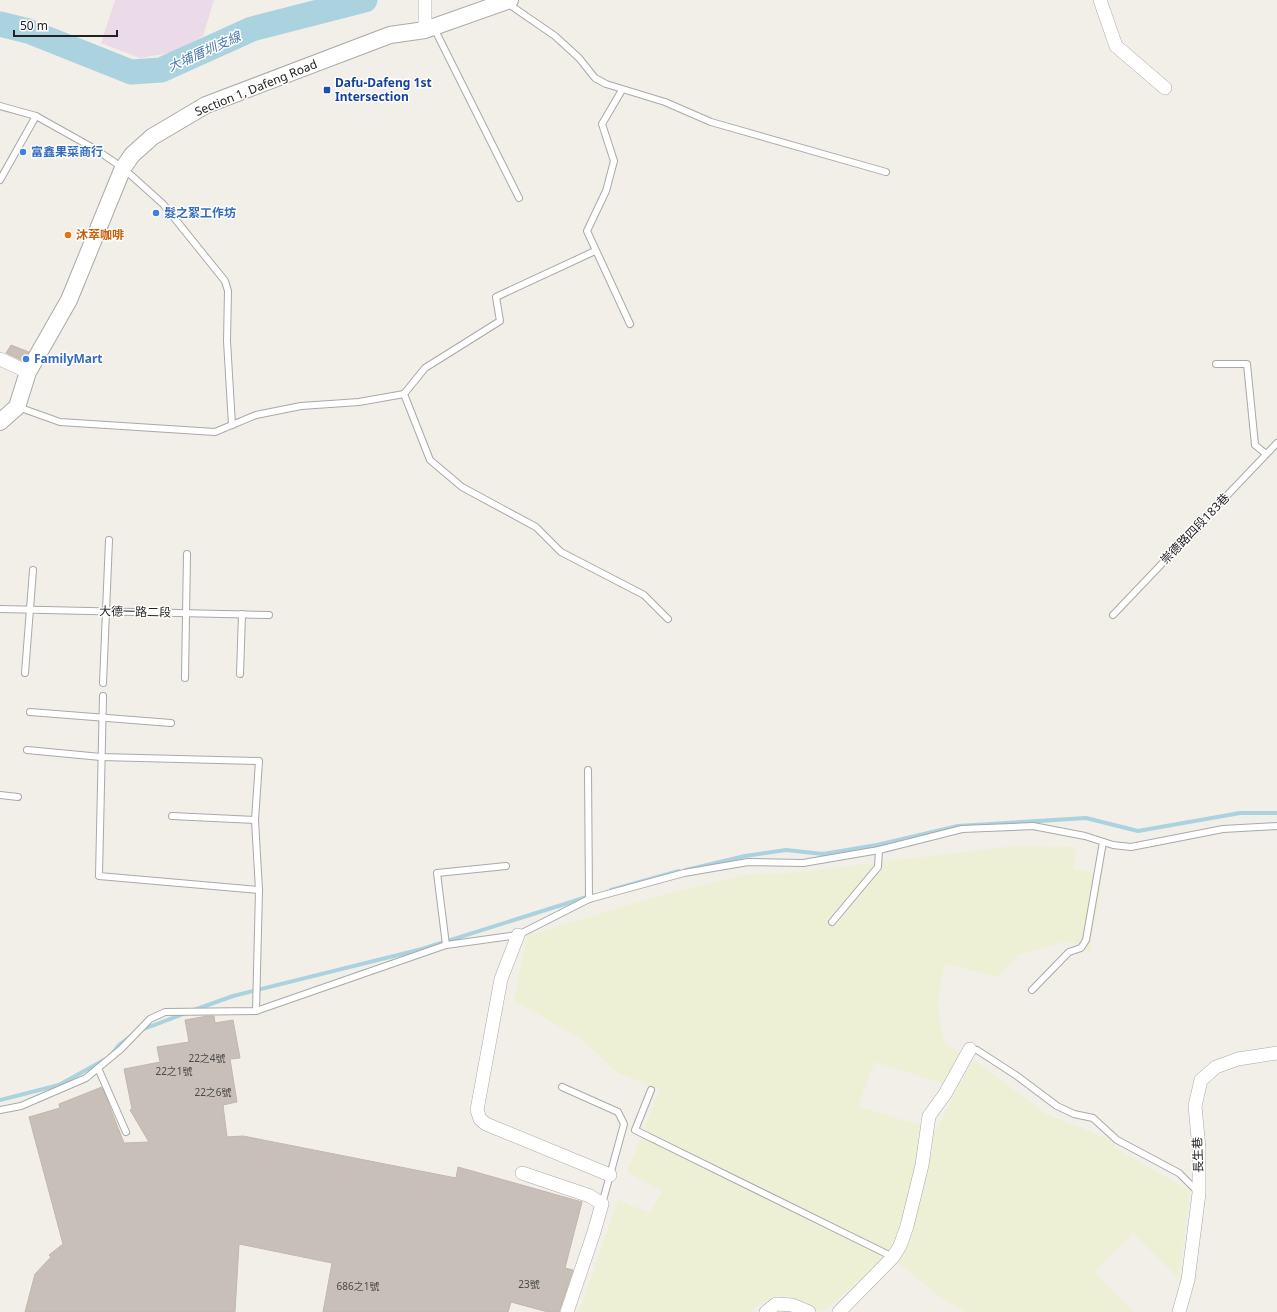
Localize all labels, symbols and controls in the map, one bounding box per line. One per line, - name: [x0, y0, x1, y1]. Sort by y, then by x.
- scale bar: [14, 12, 117, 38]
- text: 50 m: [20, 17, 48, 34]
- water label: 大埔厝圳支線: [165, 26, 245, 75]
- street label: Section 1, Dafeng Road: [192, 55, 320, 120]
- place label: Dafu-Dafeng 1st Intersection: [335, 74, 432, 105]
- marker: Dafu-Dafeng 1st Intersection: [322, 85, 332, 95]
- place label: 富鑫果菜商行: [31, 143, 103, 160]
- marker: 富鑫果菜商行: [18, 147, 28, 157]
- place label: 髮之絮工作坊: [164, 204, 236, 221]
- marker: 髮之絮工作坊: [151, 208, 161, 218]
- place label: 沐萃咖啡: [76, 226, 124, 243]
- marker: 沐萃咖啡: [63, 230, 73, 240]
- place label: FamilyMart: [34, 350, 103, 367]
- marker: FamilyMart: [21, 354, 31, 364]
- street label: 崇德路四段183巷: [1156, 489, 1233, 568]
- street label: 大德一路二段: [99, 602, 171, 621]
- house number: 22之4號: [188, 1051, 226, 1065]
- house number: 22之1號: [155, 1064, 193, 1078]
- house number: 22之6號: [194, 1085, 232, 1099]
- street label: 長生巷: [1188, 1137, 1207, 1173]
- house number: 23號: [518, 1277, 540, 1291]
- house number: 686之1號: [337, 1279, 379, 1293]

